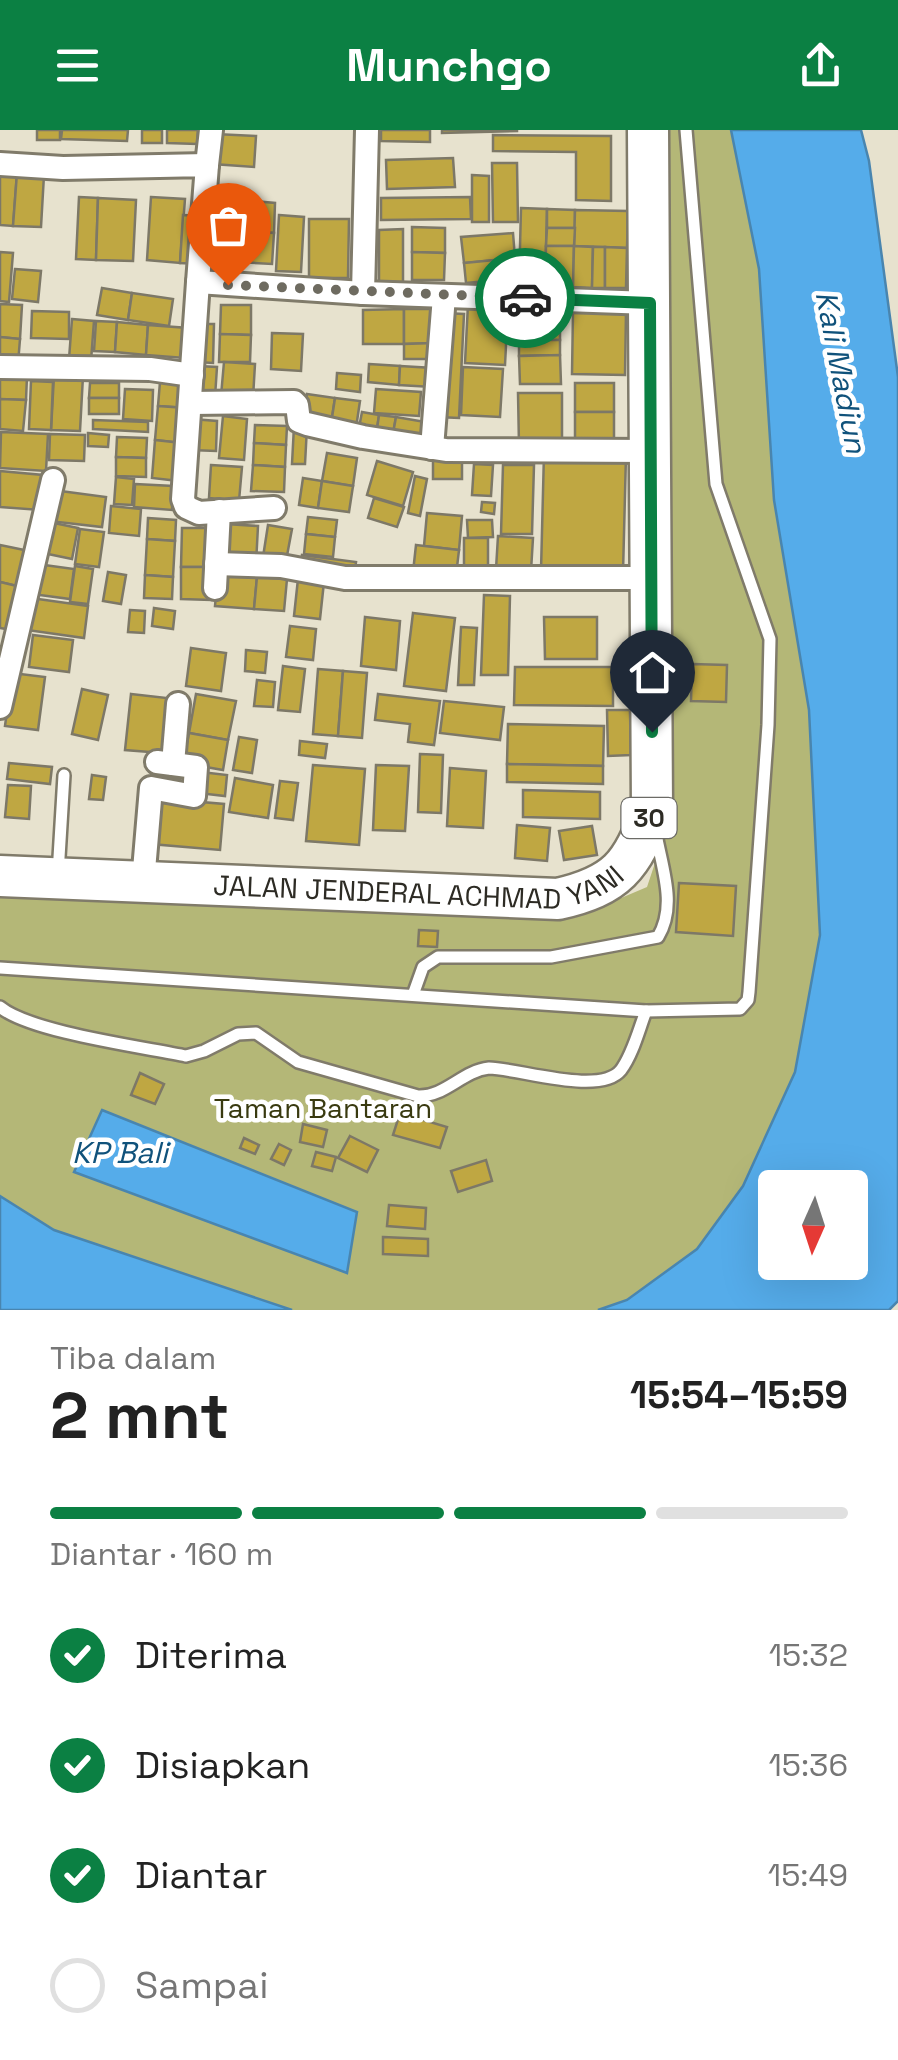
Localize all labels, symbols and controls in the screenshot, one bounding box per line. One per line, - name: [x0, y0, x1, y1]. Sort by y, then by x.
- text: Munchgo: [346, 37, 552, 94]
- icon: menu: [50, 38, 105, 93]
- icon: share: [793, 38, 848, 93]
- pin: [186, 183, 271, 286]
- icon: bag: [201, 198, 256, 253]
- courier: [475, 248, 575, 348]
- icon: car: [498, 271, 553, 326]
- water label: Kali Madiun: [807, 288, 876, 457]
- pin: [610, 630, 695, 733]
- icon: home: [625, 645, 680, 700]
- road number: 30: [622, 798, 676, 838]
- street label: JALAN JENDERAL ACHMAD YANI: [212, 858, 631, 917]
- park label: Taman Bantaran: [214, 1090, 432, 1126]
- water label: KP Bali: [72, 1133, 172, 1172]
- north arrow: [758, 1170, 868, 1280]
- map controls: [758, 1170, 868, 1280]
- text: Tiba dalam: [50, 1338, 216, 1378]
- text: 15:54–15:59: [630, 1371, 848, 1419]
- text: 2 mnt: [50, 1374, 229, 1457]
- text: Diantar · 160 m: [50, 1534, 273, 1574]
- icon: check: [50, 1628, 105, 1683]
- text: Diterima: [135, 1631, 287, 1679]
- text: 15:32: [769, 1635, 848, 1675]
- icon: check: [50, 1738, 105, 1793]
- text: Disiapkan: [135, 1741, 310, 1789]
- text: 15:36: [768, 1745, 848, 1785]
- icon: check: [50, 1848, 105, 1903]
- text: Diantar: [135, 1851, 268, 1899]
- text: 15:49: [768, 1855, 848, 1895]
- text: Sampai: [135, 1961, 268, 2009]

